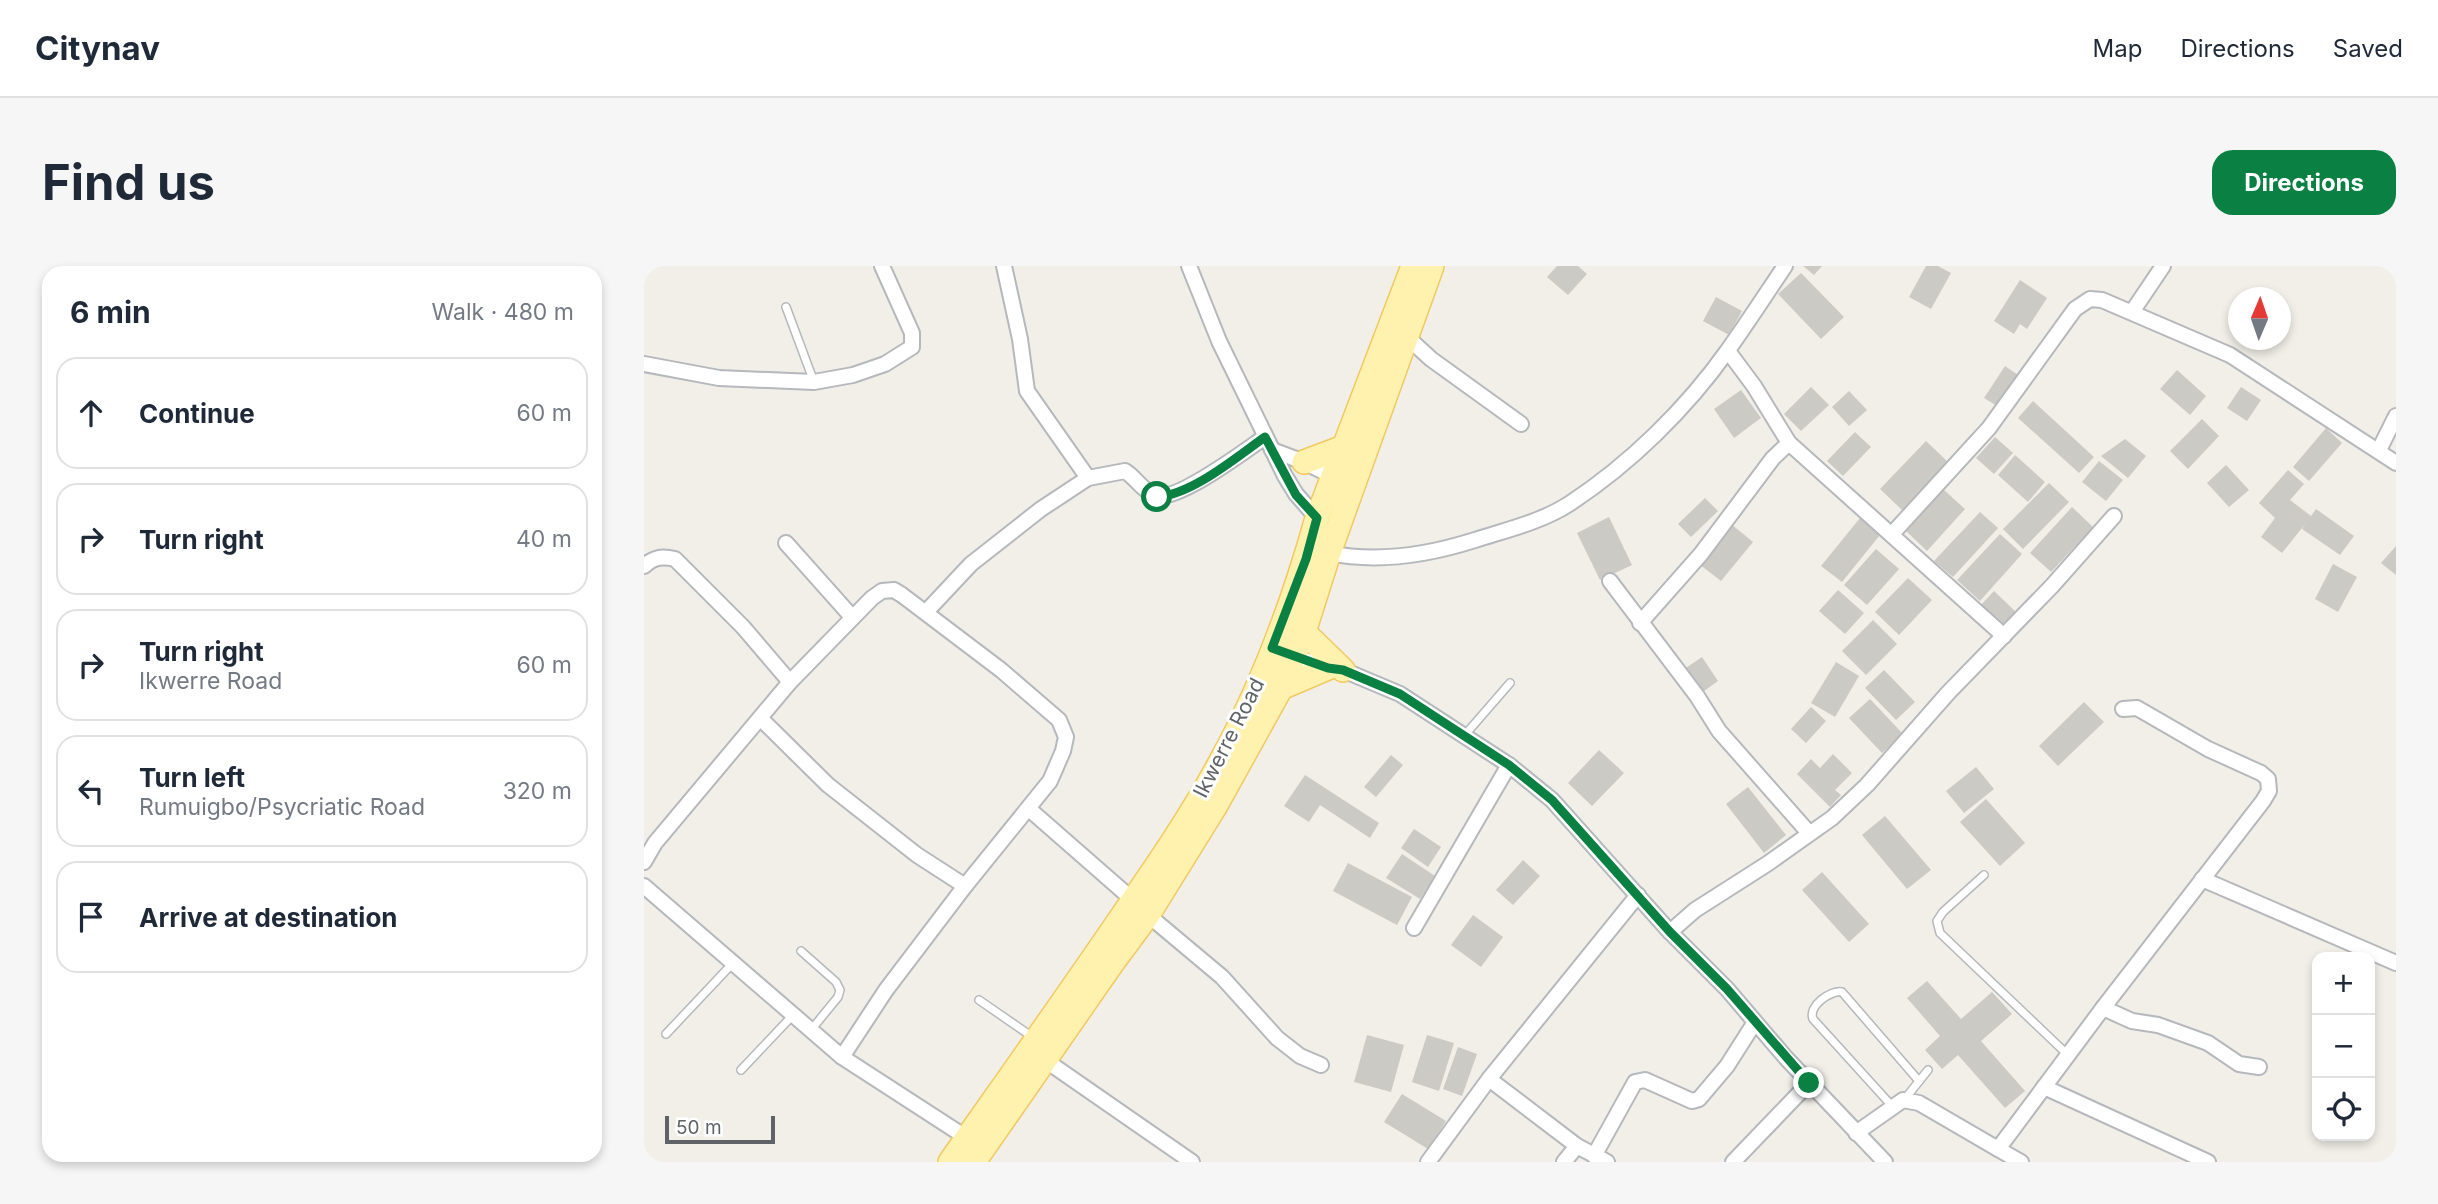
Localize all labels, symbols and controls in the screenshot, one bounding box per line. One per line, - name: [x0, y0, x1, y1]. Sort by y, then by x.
- text: Citynav: [35, 28, 160, 68]
- text: Map: [2093, 34, 2142, 63]
- text: Directions: [2180, 34, 2295, 63]
- text: Saved: [2333, 34, 2403, 63]
- button: Directions: [2212, 150, 2396, 215]
- text: Find us: [42, 153, 215, 212]
- north arrow: [2228, 287, 2291, 350]
- text: 6 min: [70, 294, 151, 330]
- text: Walk · 480 m: [432, 298, 574, 326]
- icon: ahead: [72, 394, 110, 432]
- text: Continue: [139, 398, 255, 429]
- text: 60 m: [517, 399, 572, 427]
- route start: [1141, 481, 1172, 512]
- icon: right: [72, 520, 110, 558]
- text: Turn right: [139, 524, 264, 555]
- text: 40 m: [516, 525, 572, 553]
- text: Turn right: [139, 636, 264, 667]
- icon: right: [72, 646, 110, 684]
- text: 60 m: [517, 651, 572, 679]
- text: Ikwerre Road: [139, 667, 282, 695]
- street label: Ikwerre Road: [1188, 674, 1269, 802]
- text: Turn left: [139, 762, 245, 793]
- icon: left: [72, 772, 110, 810]
- text: 320 m: [503, 777, 572, 805]
- text: Rumuigbo/Psycriatic Road: [139, 793, 425, 821]
- icon: arrive: [72, 898, 110, 936]
- text: Arrive at destination: [139, 902, 398, 933]
- map controls: [2312, 952, 2375, 1141]
- button: +: [2312, 952, 2375, 1015]
- button: −: [2312, 1015, 2375, 1078]
- route end: [1793, 1067, 1824, 1098]
- button: locate: [2312, 1078, 2375, 1141]
- scale bar: [665, 1113, 775, 1145]
- text: 50 m: [676, 1116, 722, 1139]

